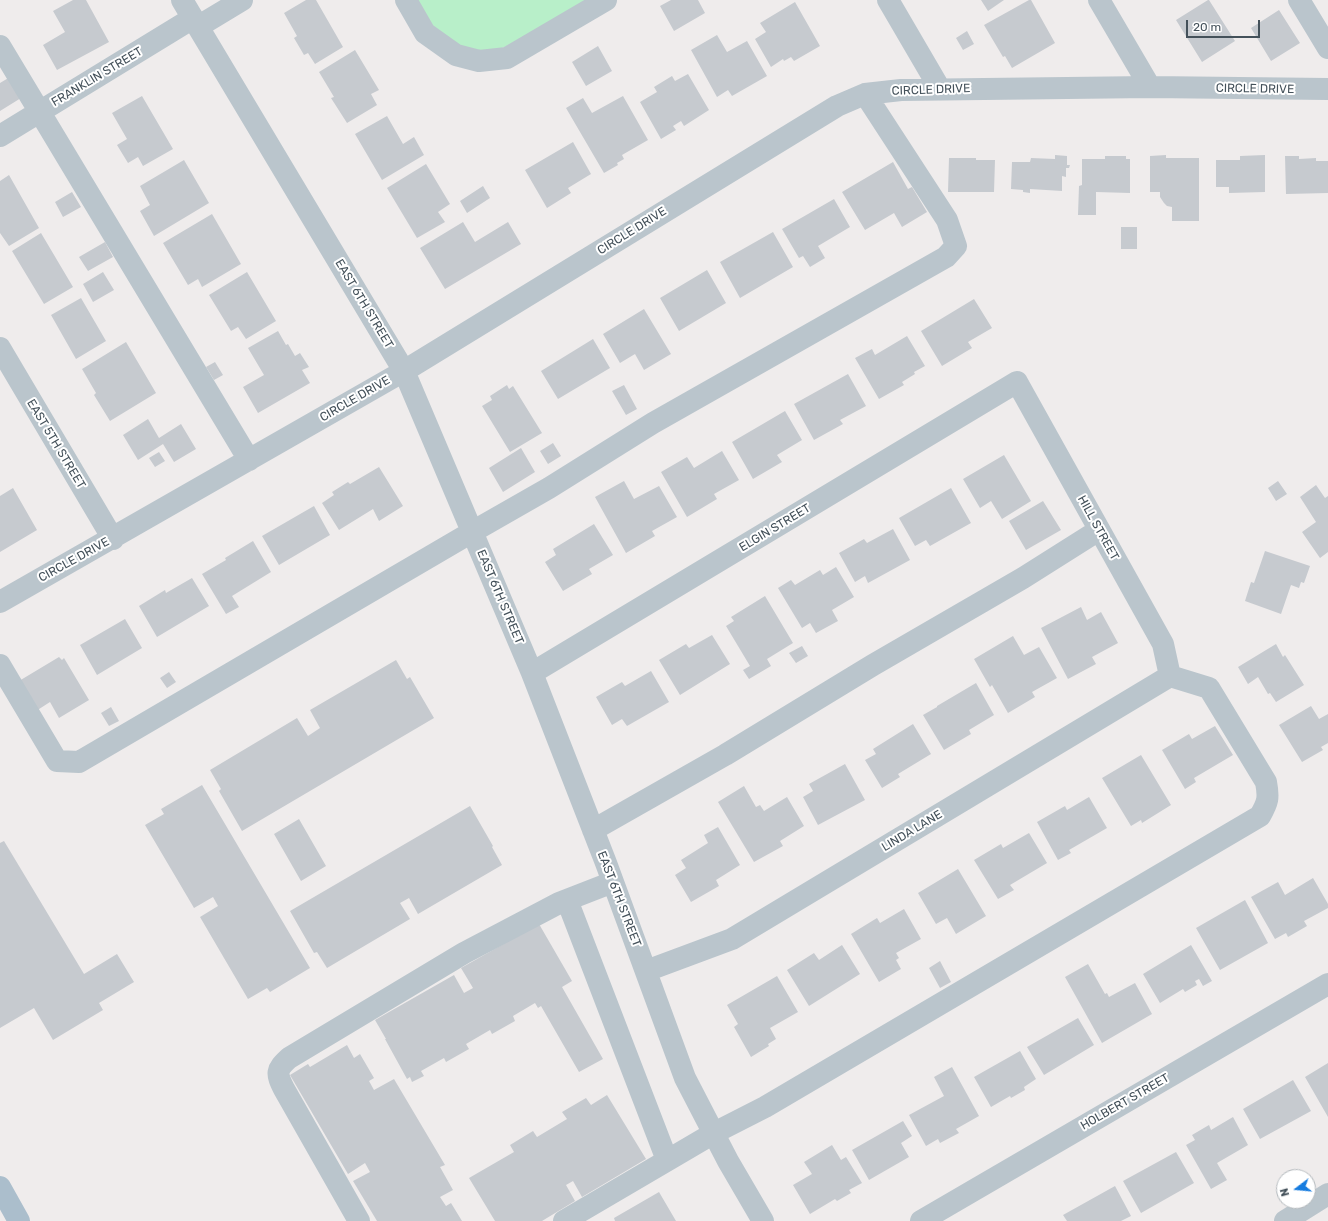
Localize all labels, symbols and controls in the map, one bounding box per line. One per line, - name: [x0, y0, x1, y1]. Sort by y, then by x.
- scale bar: [1188, 12, 1262, 38]
- text: 20 m: [1193, 20, 1221, 34]
- street label: FRANKLIN STREET: [49, 44, 145, 110]
- street label: CIRCLE DRIVE: [891, 81, 971, 99]
- street label: CIRCLE DRIVE: [1216, 81, 1294, 97]
- street label: CIRCLE DRIVE: [595, 204, 669, 258]
- street label: EAST 6TH STREET: [332, 257, 396, 351]
- street label: CIRCLE DRIVE: [317, 373, 393, 425]
- street label: EAST 5TH STREET: [24, 397, 88, 491]
- street label: HILL STREET: [1074, 493, 1122, 563]
- street label: ELGIN STREET: [737, 501, 813, 555]
- street label: CIRCLE DRIVE: [36, 535, 112, 585]
- street label: EAST 6TH STREET: [474, 548, 526, 646]
- street label: LINDA LANE: [879, 807, 945, 855]
- street label: EAST 6TH STREET: [594, 849, 644, 949]
- street label: HOLBERT STREET: [1078, 1071, 1172, 1133]
- north arrow: [1276, 1169, 1316, 1209]
- text: N: [1278, 1187, 1292, 1198]

